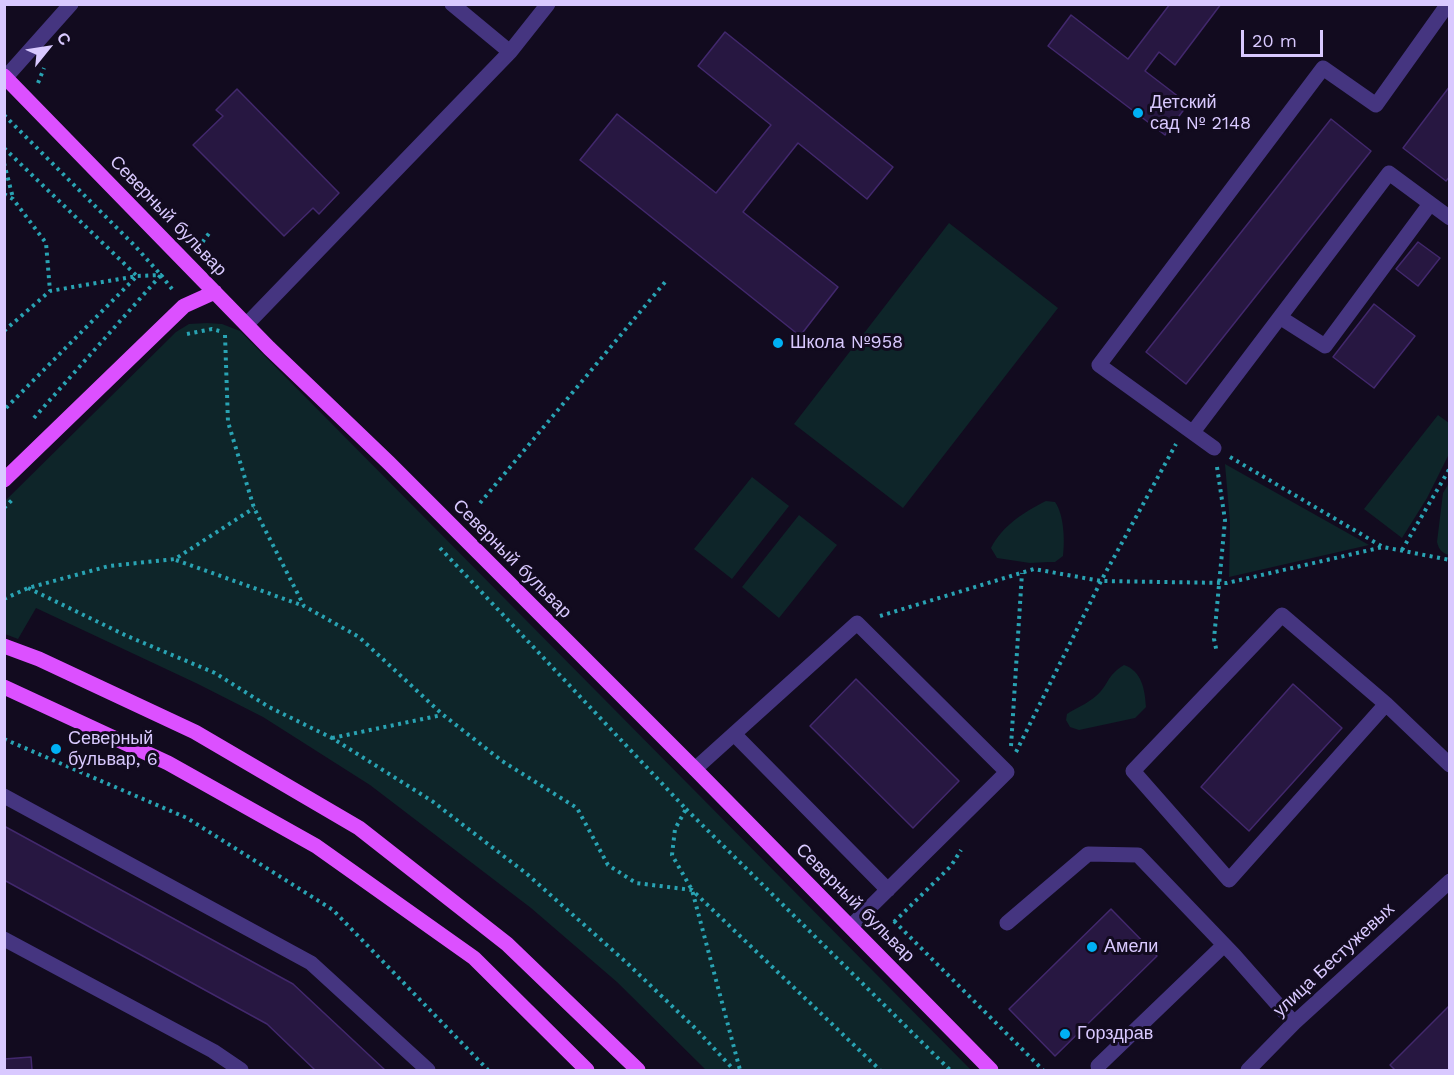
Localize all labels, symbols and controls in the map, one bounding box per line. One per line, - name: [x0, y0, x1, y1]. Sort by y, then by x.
- north arrow: [18, 18, 78, 78]
- scale bar: [1244, 18, 1326, 56]
- text: С: [53, 29, 75, 49]
- text: 20 m: [1252, 30, 1297, 51]
- place label: Детский сад № 2148: [1150, 92, 1251, 134]
- marker: Детский сад № 2148: [1131, 106, 1145, 120]
- street label: Северный бульвар: [105, 151, 231, 281]
- place label: Школа №958: [790, 332, 903, 354]
- marker: Школа №958: [771, 336, 785, 350]
- street label: Северный бульвар: [448, 495, 576, 623]
- place label: Северный бульвар, 6: [68, 728, 158, 771]
- marker: Северный бульвар, 6: [49, 742, 63, 756]
- street label: Северный бульвар: [791, 839, 919, 967]
- street label: улица Бестужевых: [1269, 898, 1399, 1022]
- place label: Амели: [1104, 936, 1158, 958]
- marker: Амели: [1085, 940, 1099, 954]
- place label: Горздрав: [1077, 1023, 1153, 1045]
- marker: Горздрав: [1058, 1027, 1072, 1041]

